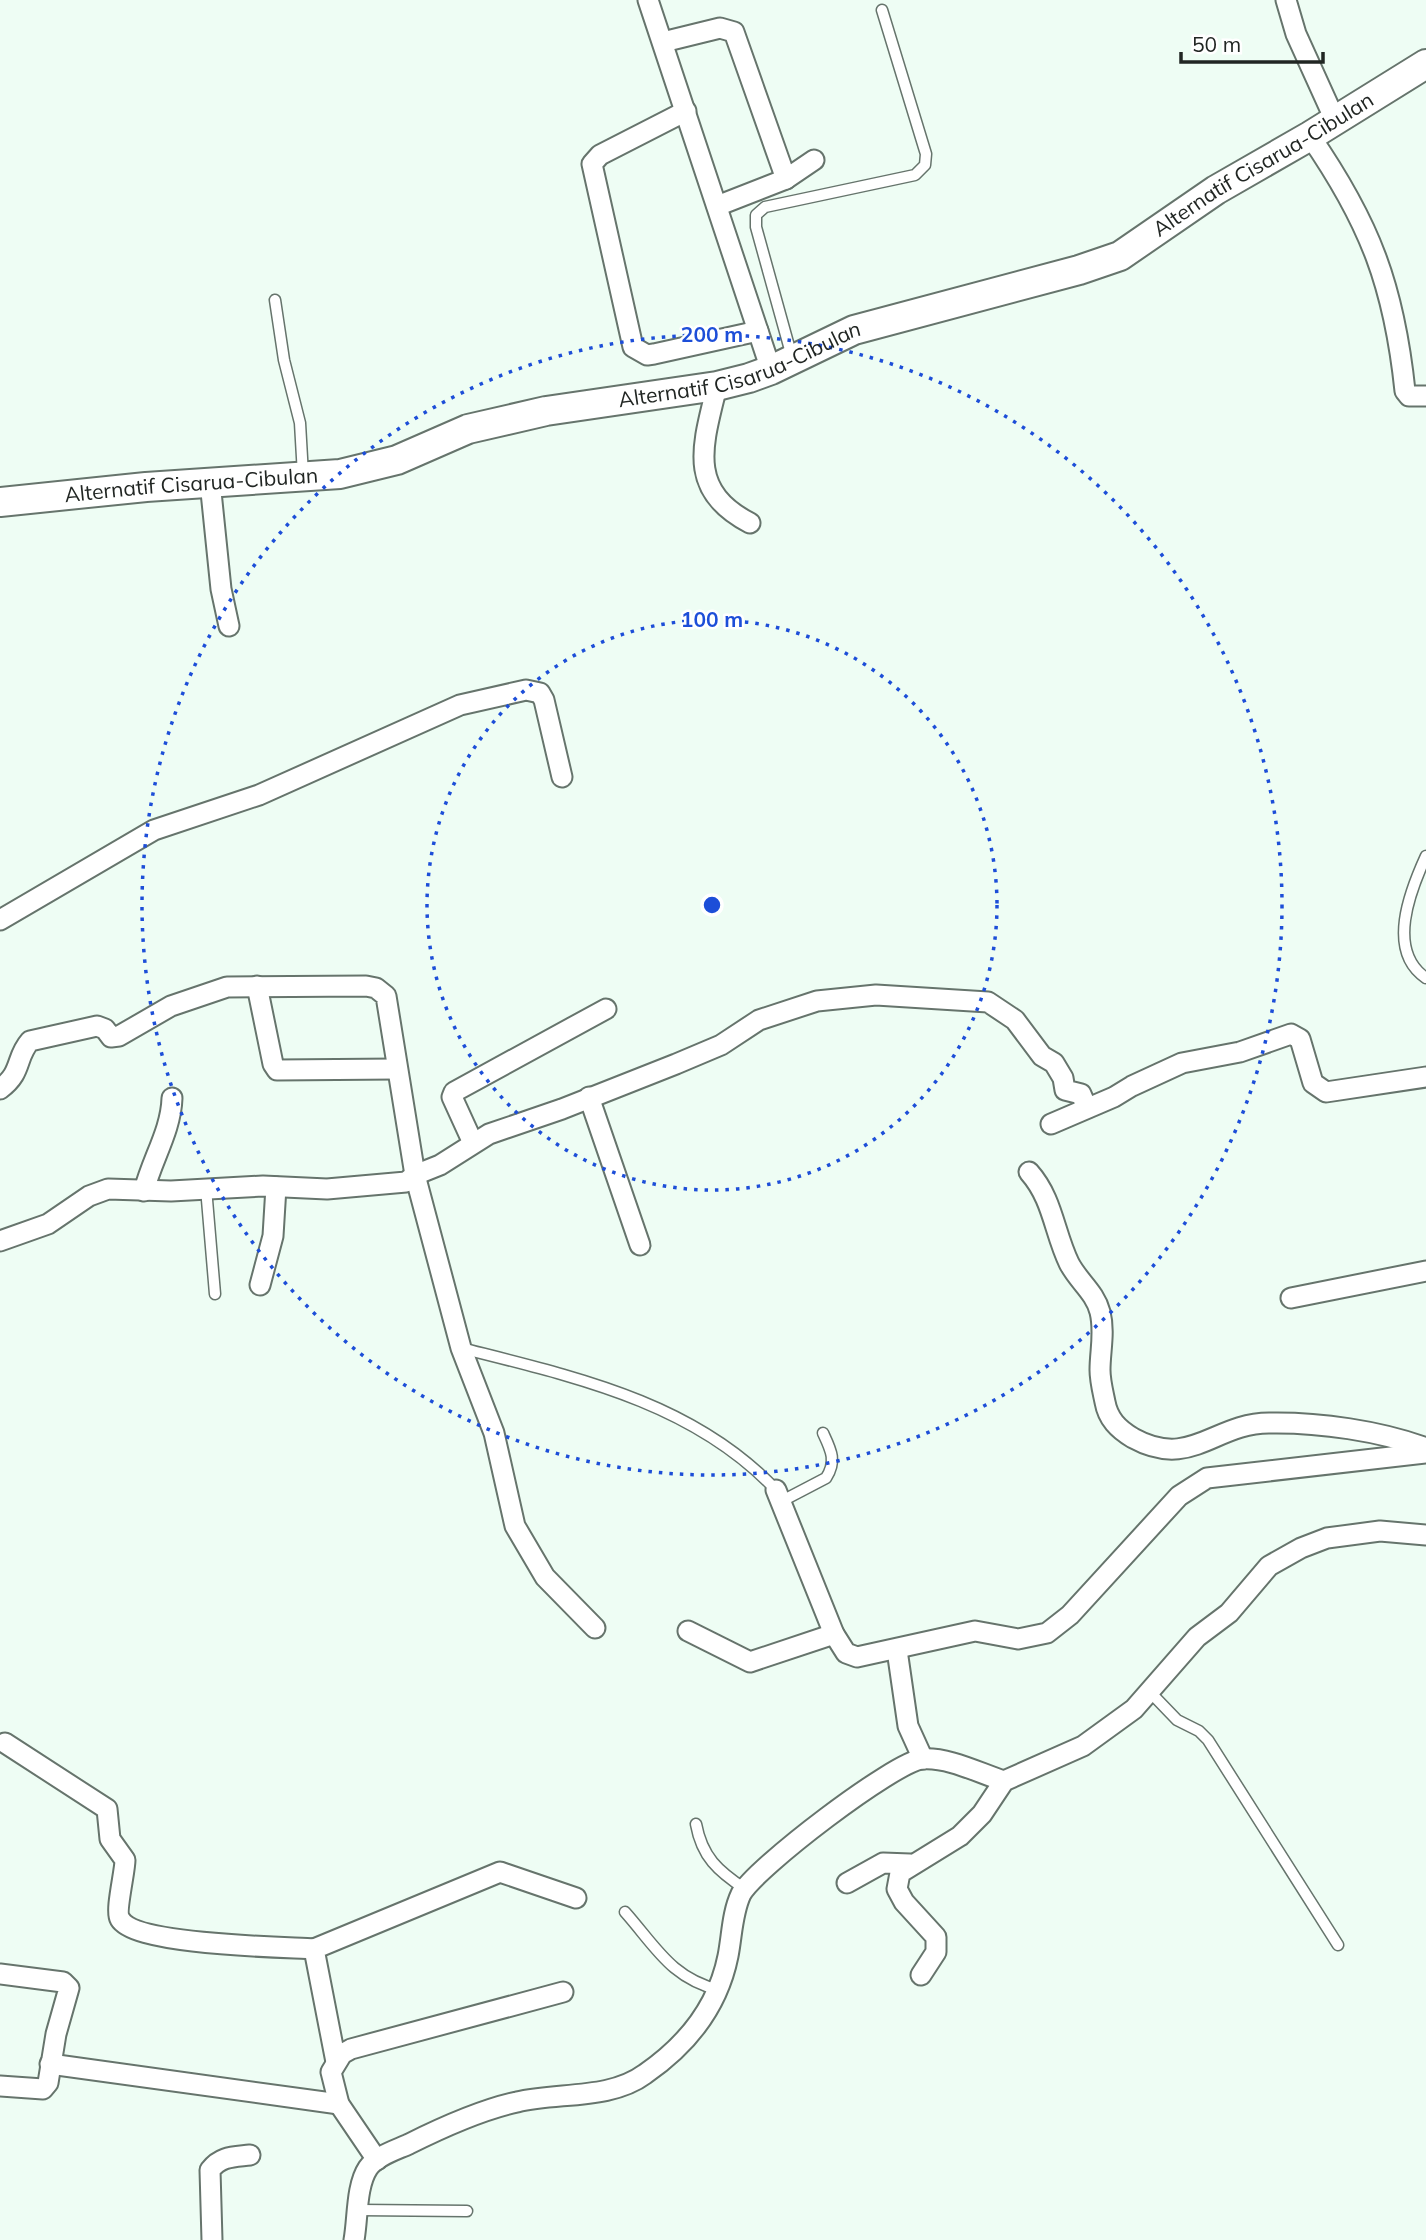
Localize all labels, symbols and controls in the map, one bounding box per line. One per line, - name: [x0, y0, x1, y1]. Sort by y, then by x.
- scale bar: [1181, 21, 1323, 65]
- text: 50 m: [1192, 31, 1241, 57]
- street label: Alternatif Cisarua-Cibulan: [1147, 86, 1378, 242]
- street label: Alternatif Cisarua-Cibulan: [617, 315, 863, 412]
- text: 200 m: [681, 321, 743, 347]
- street label: Alternatif Cisarua-Cibulan: [63, 462, 319, 507]
- text: 100 m: [681, 606, 743, 632]
- centre of rings: [700, 893, 724, 917]

